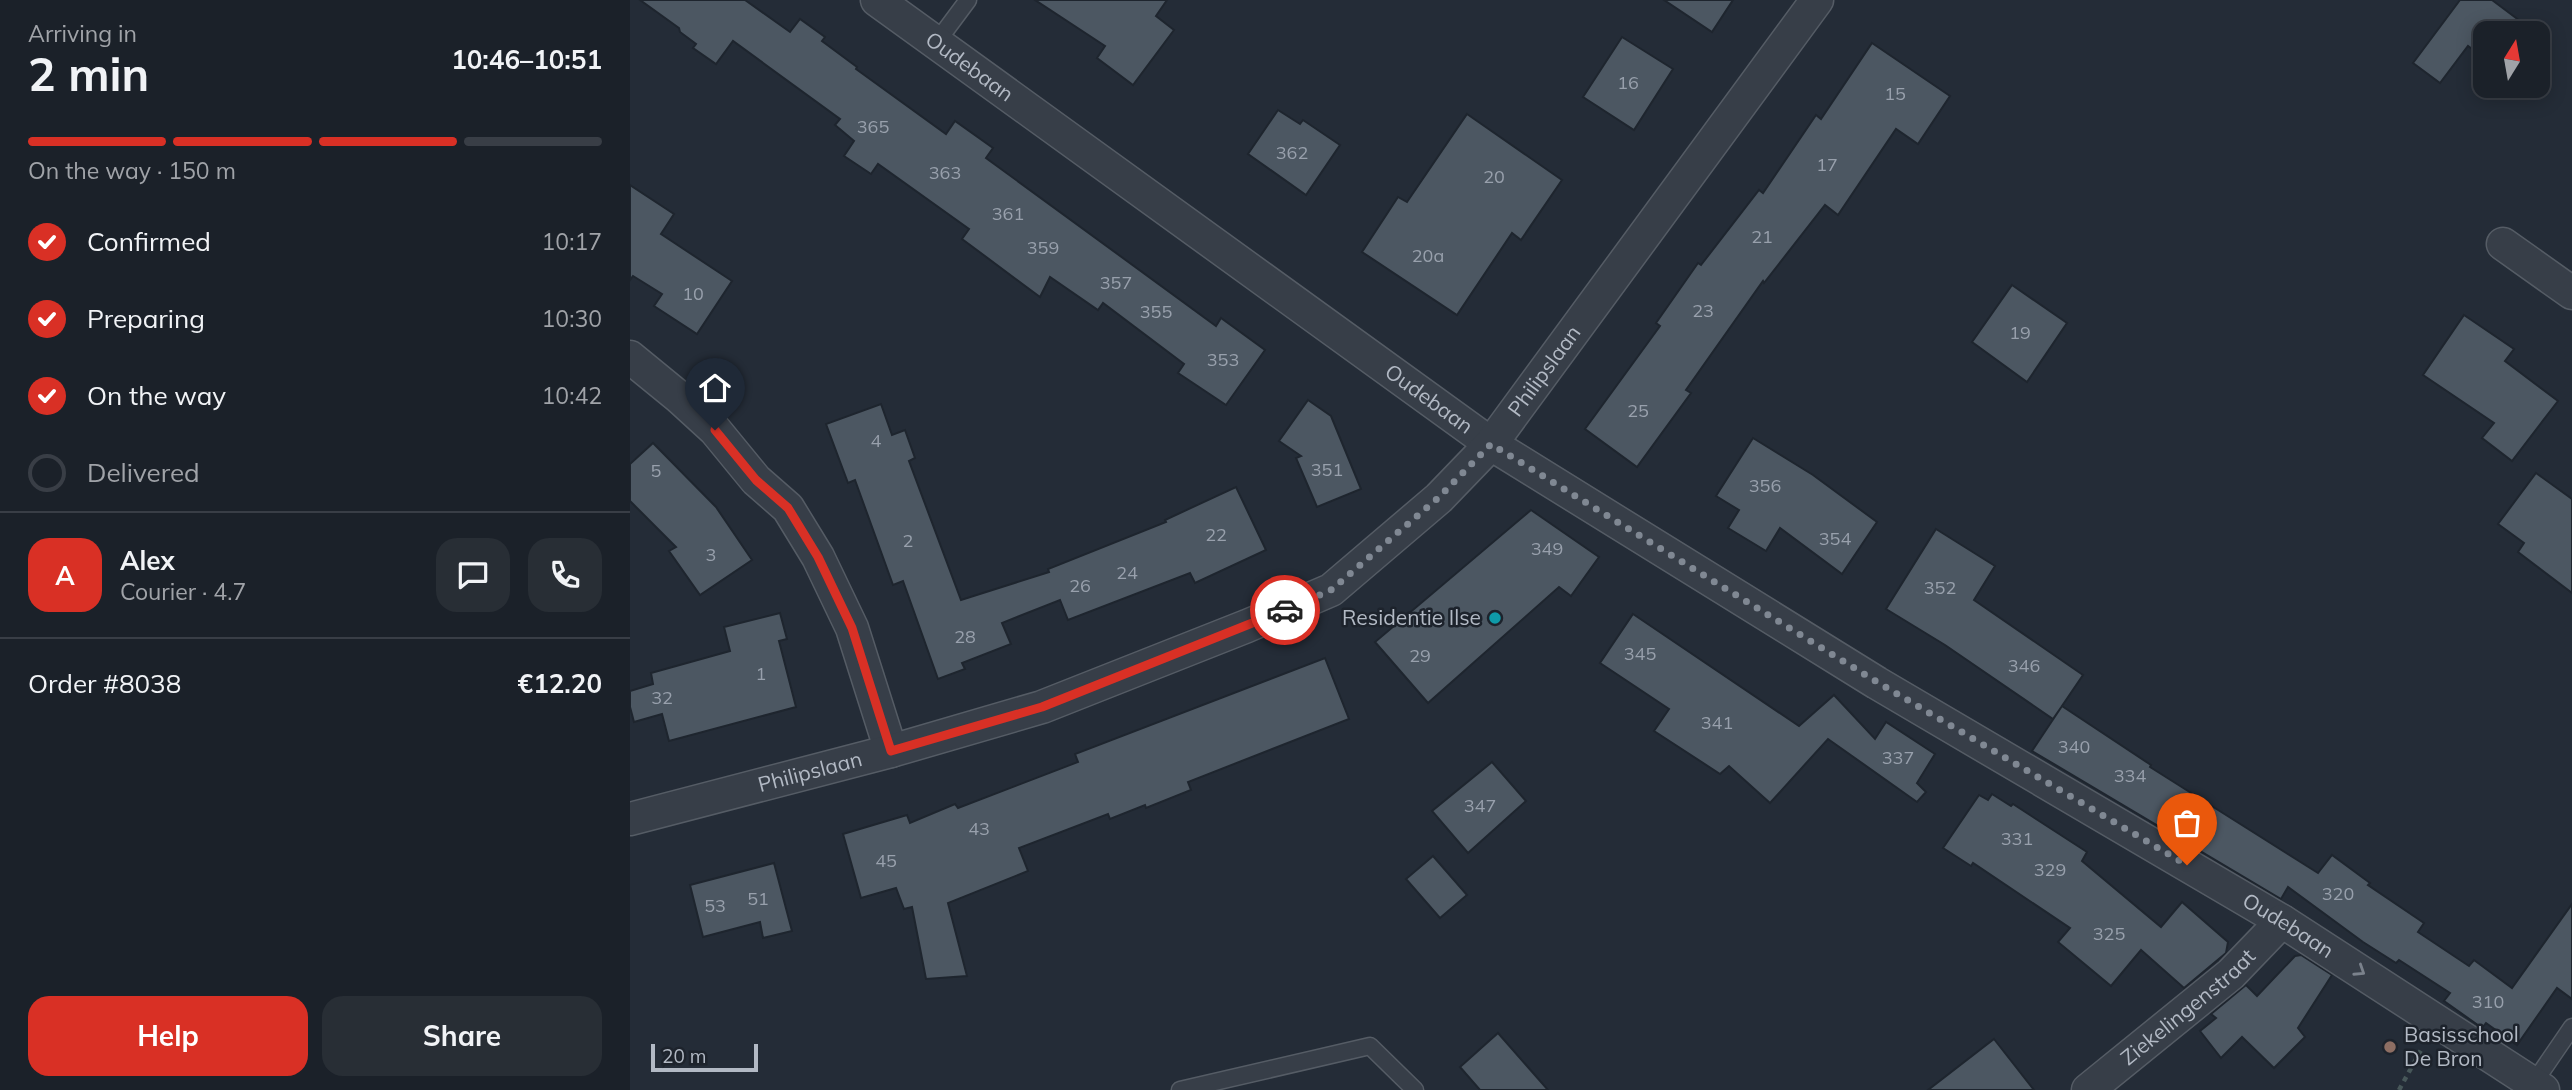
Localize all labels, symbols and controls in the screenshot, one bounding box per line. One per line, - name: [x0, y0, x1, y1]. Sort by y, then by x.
- text: Arriving in: [28, 19, 137, 48]
- north arrow: [2473, 21, 2550, 98]
- map controls: [2473, 21, 2550, 98]
- street label: Oudebaan: [921, 25, 1019, 107]
- text: 10:46–10:51: [451, 43, 602, 76]
- text: 2 min: [28, 45, 149, 103]
- house number: 16: [1617, 71, 1639, 94]
- house number: 15: [1884, 82, 1906, 105]
- house number: 365: [857, 115, 889, 138]
- house number: 362: [1276, 141, 1308, 164]
- house number: 17: [1816, 153, 1838, 176]
- text: On the way · 150 m: [28, 156, 236, 185]
- house number: 363: [929, 161, 961, 184]
- house number: 20: [1483, 165, 1505, 188]
- house number: 361: [992, 202, 1024, 225]
- icon: check: [28, 223, 66, 261]
- text: Confirmed: [87, 225, 211, 258]
- house number: 21: [1751, 225, 1773, 248]
- text: 10:17: [542, 227, 602, 256]
- house number: 359: [1027, 236, 1059, 259]
- house number: 20a: [1412, 244, 1444, 267]
- house number: 357: [1100, 271, 1132, 294]
- house number: 10: [682, 282, 704, 305]
- house number: 23: [1692, 299, 1714, 322]
- icon: check: [28, 300, 66, 338]
- house number: 355: [1140, 300, 1172, 323]
- text: Preparing: [87, 302, 205, 335]
- text: 10:30: [542, 304, 602, 333]
- street label: Philipslaan: [1502, 320, 1586, 421]
- house number: 19: [2009, 321, 2031, 344]
- house number: 353: [1207, 348, 1239, 371]
- pin: [685, 358, 745, 430]
- street label: Oudebaan: [1380, 358, 1479, 439]
- icon: home: [696, 369, 734, 407]
- icon: check: [28, 377, 66, 415]
- text: On the way: [87, 379, 226, 412]
- text: 10:42: [542, 381, 602, 410]
- house number: 25: [1627, 399, 1649, 422]
- house number: 4: [871, 429, 882, 452]
- text: Delivered: [87, 456, 200, 489]
- house number: 351: [1311, 458, 1343, 481]
- house number: 5: [651, 459, 662, 482]
- house number: 356: [1749, 474, 1781, 497]
- house number: 22: [1205, 523, 1227, 546]
- house number: 354: [1819, 527, 1851, 550]
- house number: 2: [903, 529, 913, 552]
- house number: 349: [1531, 537, 1563, 560]
- button: chat: [436, 538, 510, 612]
- button: phone: [528, 538, 602, 612]
- house number: 3: [706, 543, 716, 566]
- text: Alex: [120, 544, 175, 577]
- text: A: [55, 559, 75, 592]
- house number: 24: [1116, 561, 1138, 584]
- house number: 26: [1069, 574, 1091, 597]
- courier: [1250, 575, 1320, 645]
- house number: 352: [1924, 576, 1956, 599]
- text: Courier · 4.7: [120, 577, 246, 606]
- icon: car: [1266, 591, 1304, 629]
- place label: Residentie Ilse: [1342, 604, 1481, 630]
- marker: Residentie Ilse: [1487, 610, 1503, 626]
- house number: 28: [954, 625, 976, 648]
- house number: 345: [1624, 642, 1656, 665]
- house number: 29: [1409, 644, 1431, 667]
- house number: 346: [2008, 654, 2040, 677]
- house number: 1: [756, 662, 766, 685]
- text: Order #8038: [28, 667, 181, 700]
- text: €12.20: [518, 667, 602, 700]
- house number: 32: [651, 686, 673, 709]
- house number: 341: [1701, 711, 1733, 734]
- house number: 340: [2058, 735, 2090, 758]
- street label: Philipslaan: [755, 745, 865, 797]
- house number: 337: [1882, 746, 1914, 769]
- house number: 334: [2114, 764, 2146, 787]
- pin: [2157, 793, 2217, 865]
- house number: 347: [1464, 794, 1496, 817]
- icon: bag: [2168, 804, 2206, 842]
- house number: 43: [968, 817, 990, 840]
- house number: 331: [2001, 827, 2033, 850]
- house number: 45: [875, 849, 897, 872]
- house number: 329: [2034, 858, 2066, 881]
- house number: 320: [2322, 882, 2354, 905]
- house number: 51: [747, 887, 769, 910]
- street label: Oudebaan: [2238, 887, 2339, 963]
- house number: 53: [704, 894, 726, 917]
- house number: 325: [2093, 922, 2125, 945]
- street label: Ziekelingenstraat: [2115, 943, 2260, 1070]
- one-way arrow: [2352, 963, 2365, 976]
- house number: 310: [2472, 990, 2504, 1013]
- button: Help: [28, 996, 308, 1076]
- button: Share: [322, 996, 602, 1076]
- place label: Basisschool De Bron: [2404, 1021, 2519, 1071]
- marker: Basisschool De Bron: [2382, 1039, 2398, 1055]
- scale bar: [651, 1041, 758, 1073]
- text: 20 m: [662, 1044, 706, 1068]

